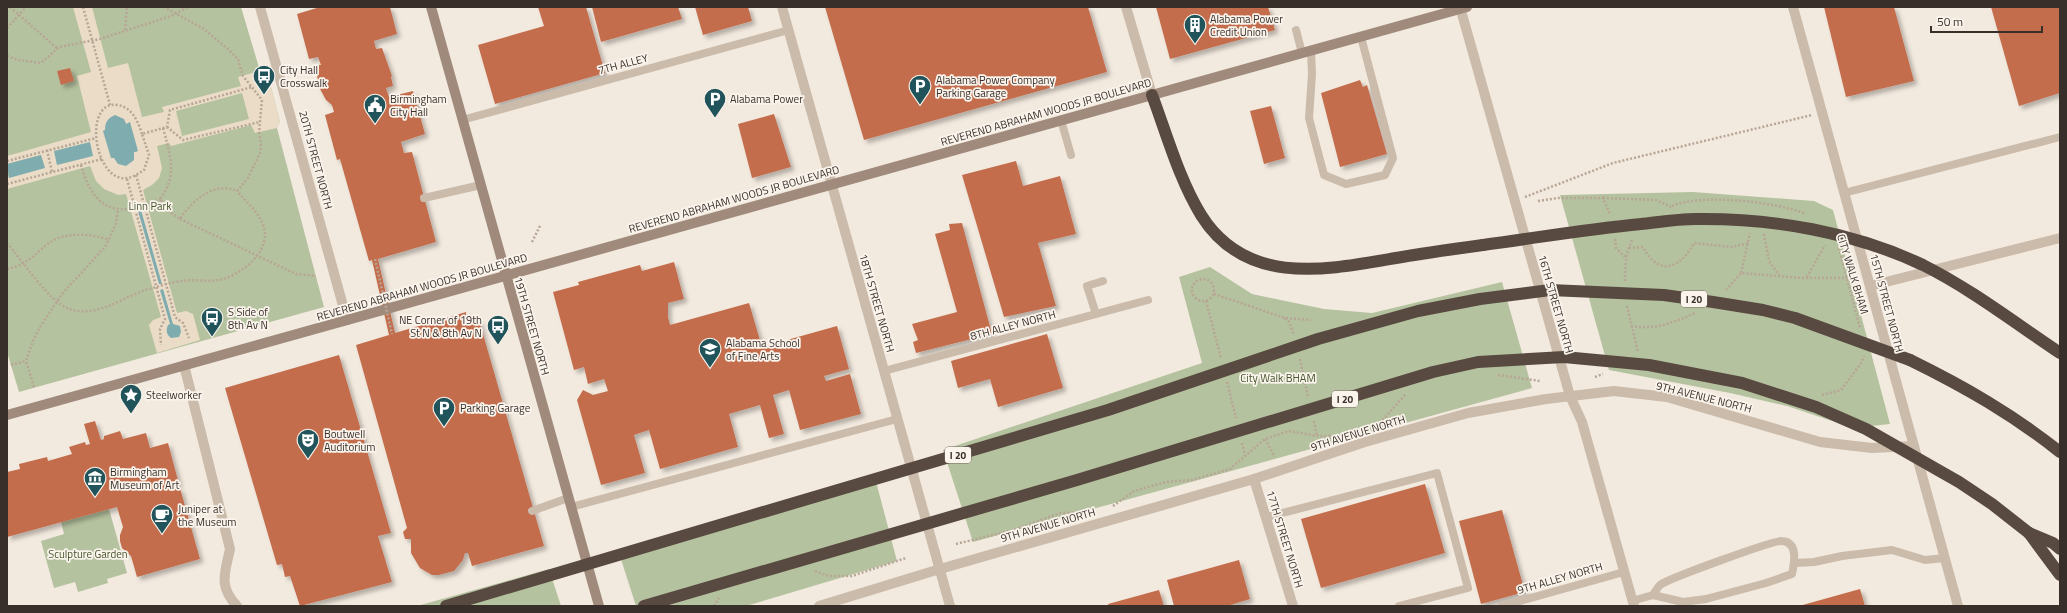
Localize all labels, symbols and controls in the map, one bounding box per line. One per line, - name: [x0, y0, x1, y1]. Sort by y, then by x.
- scale bar: [1931, 8, 2042, 34]
- place label: Alabama Power Credit Union: [1210, 11, 1283, 40]
- building icon: Alabama Power Credit Union: [1182, 12, 1208, 45]
- text: 50 m: [1937, 12, 1963, 31]
- street label: 7TH ALLEY: [596, 50, 650, 78]
- place label: City Hall Crosswalk: [280, 62, 328, 91]
- bus stop icon: City Hall Crosswalk: [251, 63, 277, 96]
- place label: Alabama Power Company Parking Garage: [936, 72, 1055, 101]
- parking icon: Alabama Power Company Parking Garage: [907, 73, 933, 106]
- street label: REVEREND ABRAHAM WOODS JR BOULEVARD: [939, 74, 1153, 150]
- parking icon: Alabama Power: [702, 86, 728, 119]
- place label: Birmingham City Hall: [390, 91, 447, 120]
- place label: Alabama Power: [730, 91, 803, 107]
- public building icon: Birmingham City Hall: [362, 92, 388, 125]
- street label: 20TH STREET NORTH: [295, 109, 337, 211]
- street label: REVEREND ABRAHAM WOODS JR BOULEVARD: [627, 161, 841, 237]
- park label: Linn Park: [129, 198, 172, 214]
- street label: CITY WALK BHAM: [1833, 232, 1873, 316]
- street label: REVEREND ABRAHAM WOODS JR BOULEVARD: [315, 249, 529, 325]
- street label: 18TH STREET NORTH: [855, 252, 899, 354]
- street label: 15TH STREET NORTH: [1866, 252, 1908, 354]
- street label: 16TH STREET NORTH: [1534, 253, 1578, 355]
- street label: 19TH STREET NORTH: [510, 275, 554, 377]
- road number: I 20: [1681, 291, 1707, 307]
- place label: S Side of 8th Av N: [228, 304, 268, 333]
- bus stop icon: S Side of 8th Av N: [199, 305, 225, 338]
- street label: 8TH ALLEY NORTH: [968, 306, 1058, 344]
- place label: NE Corner of 19th St N & 8th Av N: [399, 312, 482, 341]
- bus stop icon: NE Corner of 19th St N & 8th Av N: [485, 313, 511, 346]
- place label: Alabama School of Fine Arts: [726, 335, 800, 364]
- school or university icon: Alabama School of Fine Arts: [697, 336, 723, 369]
- park label: City Walk BHAM: [1240, 370, 1316, 386]
- street label: 9TH AVENUE NORTH: [1654, 377, 1754, 417]
- place icon: Steelworker: [118, 382, 144, 415]
- place label: Steelworker: [146, 387, 202, 403]
- road number: I 20: [1332, 391, 1358, 407]
- parking icon: Parking Garage: [431, 395, 457, 428]
- place label: Parking Garage: [460, 400, 531, 416]
- street label: 9TH AVENUE NORTH: [1309, 411, 1407, 455]
- place label: Boutwell Auditorium: [324, 426, 376, 455]
- theatre icon: Boutwell Auditorium: [295, 427, 321, 460]
- road number: I 20: [945, 447, 971, 463]
- place label: Birmingham Museum of Art: [110, 464, 179, 493]
- museum icon: Birmingham Museum of Art: [82, 465, 108, 498]
- street label: 17TH STREET NORTH: [1263, 488, 1307, 590]
- place label: Juniper at the Museum: [178, 501, 237, 530]
- cafe icon: Juniper at the Museum: [149, 502, 175, 535]
- street label: 9TH AVENUE NORTH: [999, 504, 1097, 546]
- park label: Sculpture Garden: [48, 546, 128, 562]
- street label: 9TH ALLEY NORTH: [1516, 558, 1604, 598]

